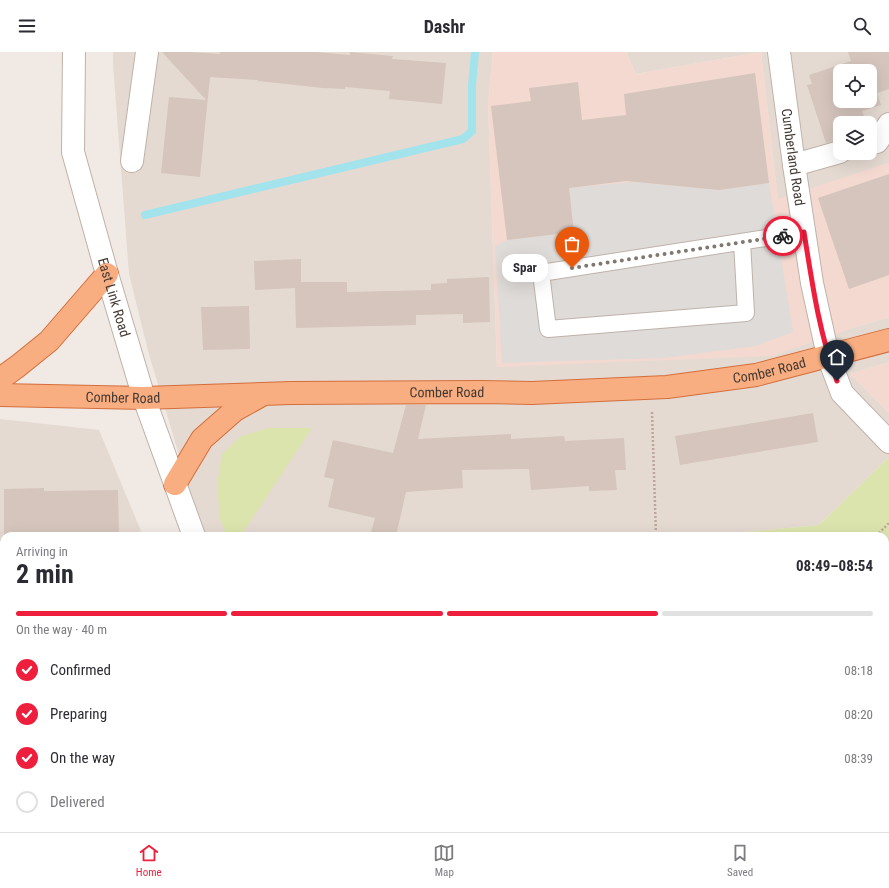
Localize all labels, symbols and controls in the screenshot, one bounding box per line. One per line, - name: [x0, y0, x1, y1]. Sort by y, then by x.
- icon: menu: [16, 15, 38, 37]
- icon: search: [851, 15, 873, 37]
- text: Dashr: [424, 16, 465, 37]
- map controls: [833, 64, 877, 160]
- button: locate: [833, 64, 877, 108]
- street label: Cumberland Road: [779, 107, 808, 207]
- button: layers: [833, 116, 877, 160]
- courier: [763, 216, 803, 256]
- icon: bike: [772, 225, 794, 247]
- pin: [555, 227, 589, 268]
- icon: bag: [561, 233, 583, 255]
- callout: Spar: [502, 254, 548, 282]
- street label: East Link Road: [95, 256, 133, 339]
- text: Spar: [513, 260, 537, 275]
- pin: [820, 340, 854, 381]
- icon: home: [826, 346, 848, 368]
- street label: Comber Road: [732, 354, 808, 386]
- street label: Comber Road: [410, 384, 484, 400]
- street label: Comber Road: [86, 389, 161, 406]
- text: Arriving in: [16, 544, 68, 559]
- text: 08:49–08:54: [796, 557, 873, 575]
- text: 2 min: [16, 559, 74, 589]
- text: On the way · 40 m: [16, 622, 107, 637]
- icon: check: [16, 659, 38, 681]
- text: Confirmed: [50, 661, 111, 679]
- text: 08:18: [844, 663, 873, 678]
- icon: check: [16, 703, 38, 725]
- text: Preparing: [50, 705, 107, 723]
- text: 08:20: [844, 707, 873, 722]
- icon: check: [16, 747, 38, 769]
- text: On the way: [50, 749, 115, 767]
- text: 08:39: [844, 751, 873, 766]
- text: Delivered: [50, 793, 105, 811]
- tab: Home: [136, 842, 162, 879]
- tab: Map: [433, 842, 455, 879]
- tab: Saved: [727, 842, 753, 879]

